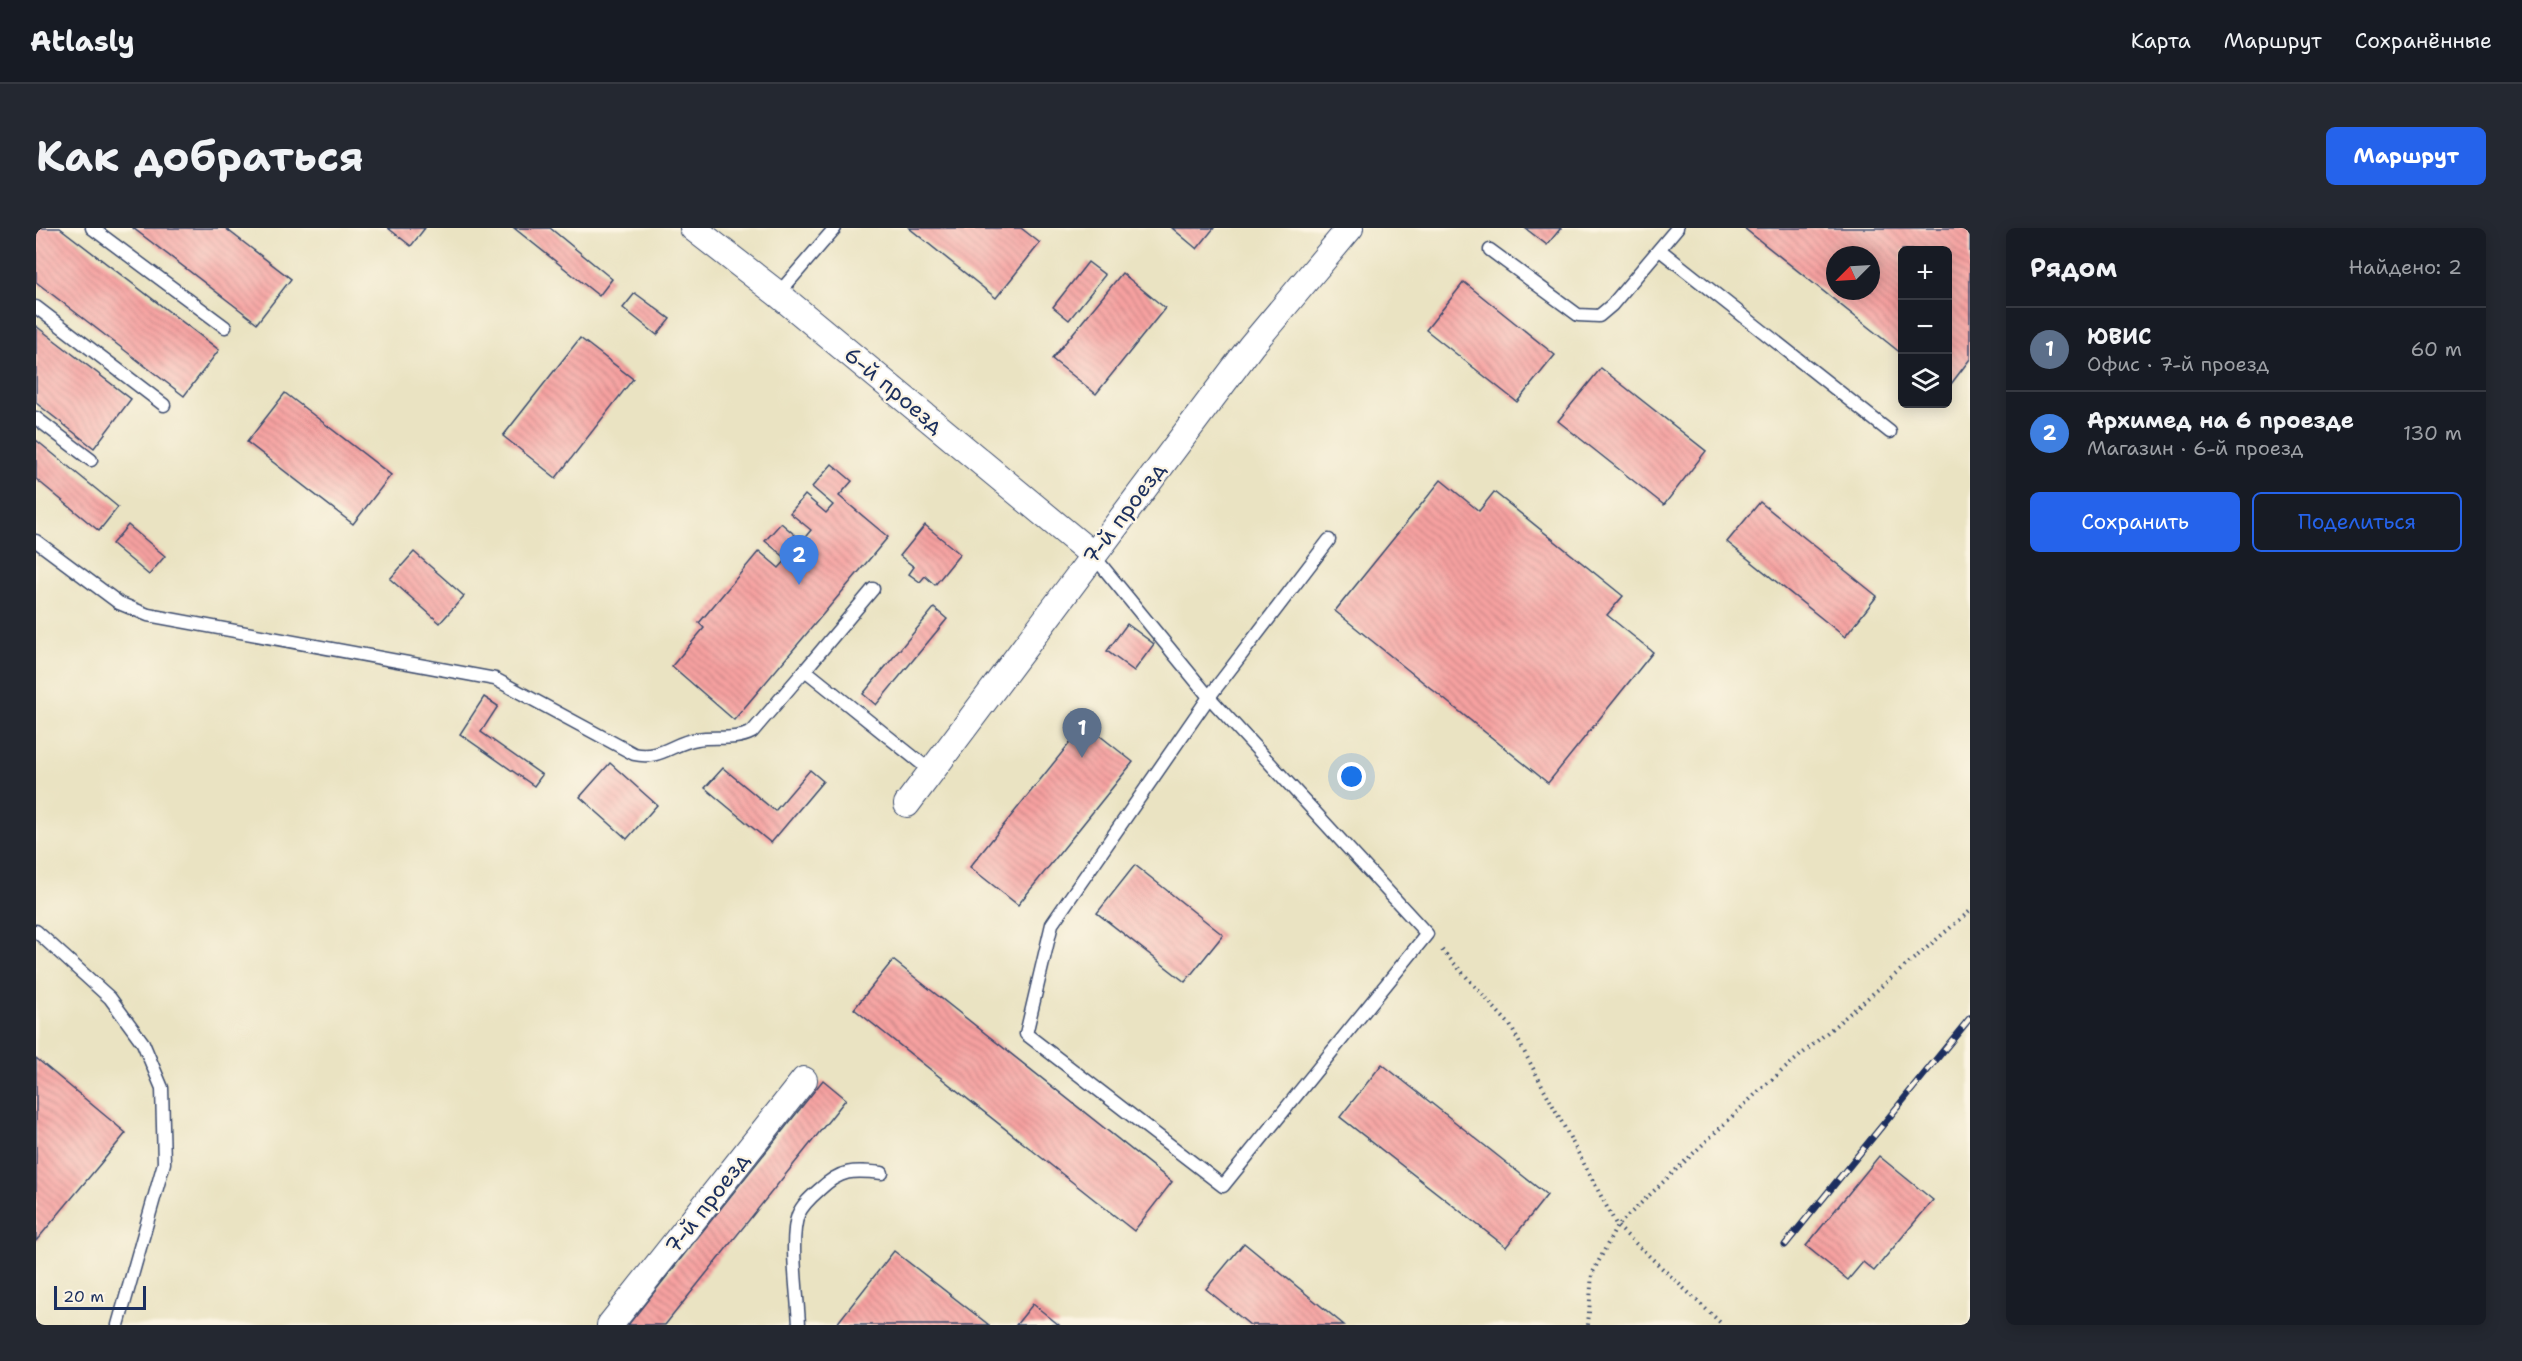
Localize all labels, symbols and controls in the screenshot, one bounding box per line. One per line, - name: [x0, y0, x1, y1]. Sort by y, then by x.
- text: Atlasly: [30, 22, 135, 60]
- text: Карта: [2131, 27, 2191, 55]
- text: Маршрут: [2224, 27, 2322, 55]
- text: Сохранённые: [2355, 27, 2492, 55]
- button: Маршрут: [2326, 127, 2486, 185]
- text: Как добраться: [36, 128, 364, 184]
- north arrow: [1826, 246, 1880, 300]
- map controls: [1898, 246, 1952, 408]
- button: +: [1898, 246, 1952, 300]
- text: Рядом: [2030, 250, 2117, 285]
- text: Найдено: 2: [2349, 254, 2462, 280]
- button: −: [1898, 300, 1952, 354]
- text: ЮВИС: [2087, 322, 2151, 351]
- text: 1: [2045, 336, 2054, 362]
- text: 60 m: [2410, 336, 2462, 362]
- street label: 6-й проезд: [838, 340, 950, 440]
- text: Офис · 7-й проезд: [2087, 351, 2269, 377]
- button: layers: [1898, 354, 1952, 408]
- text: Архимед на 6 проезде: [2087, 406, 2354, 435]
- text: 2: [2043, 420, 2057, 446]
- text: 130 m: [2403, 420, 2462, 446]
- text: Магазин · 6-й проезд: [2087, 435, 2303, 461]
- street label: 7-й проезд: [1076, 456, 1172, 570]
- button: Сохранить: [2030, 492, 2240, 552]
- button: Поделиться: [2252, 492, 2462, 552]
- pin: 2: [780, 536, 819, 585]
- pin: 1: [1062, 708, 1102, 758]
- your location: [1337, 762, 1366, 791]
- street label: 7-й проезд: [658, 1146, 756, 1260]
- scale bar: [54, 1283, 146, 1310]
- text: 20 m: [63, 1286, 104, 1307]

